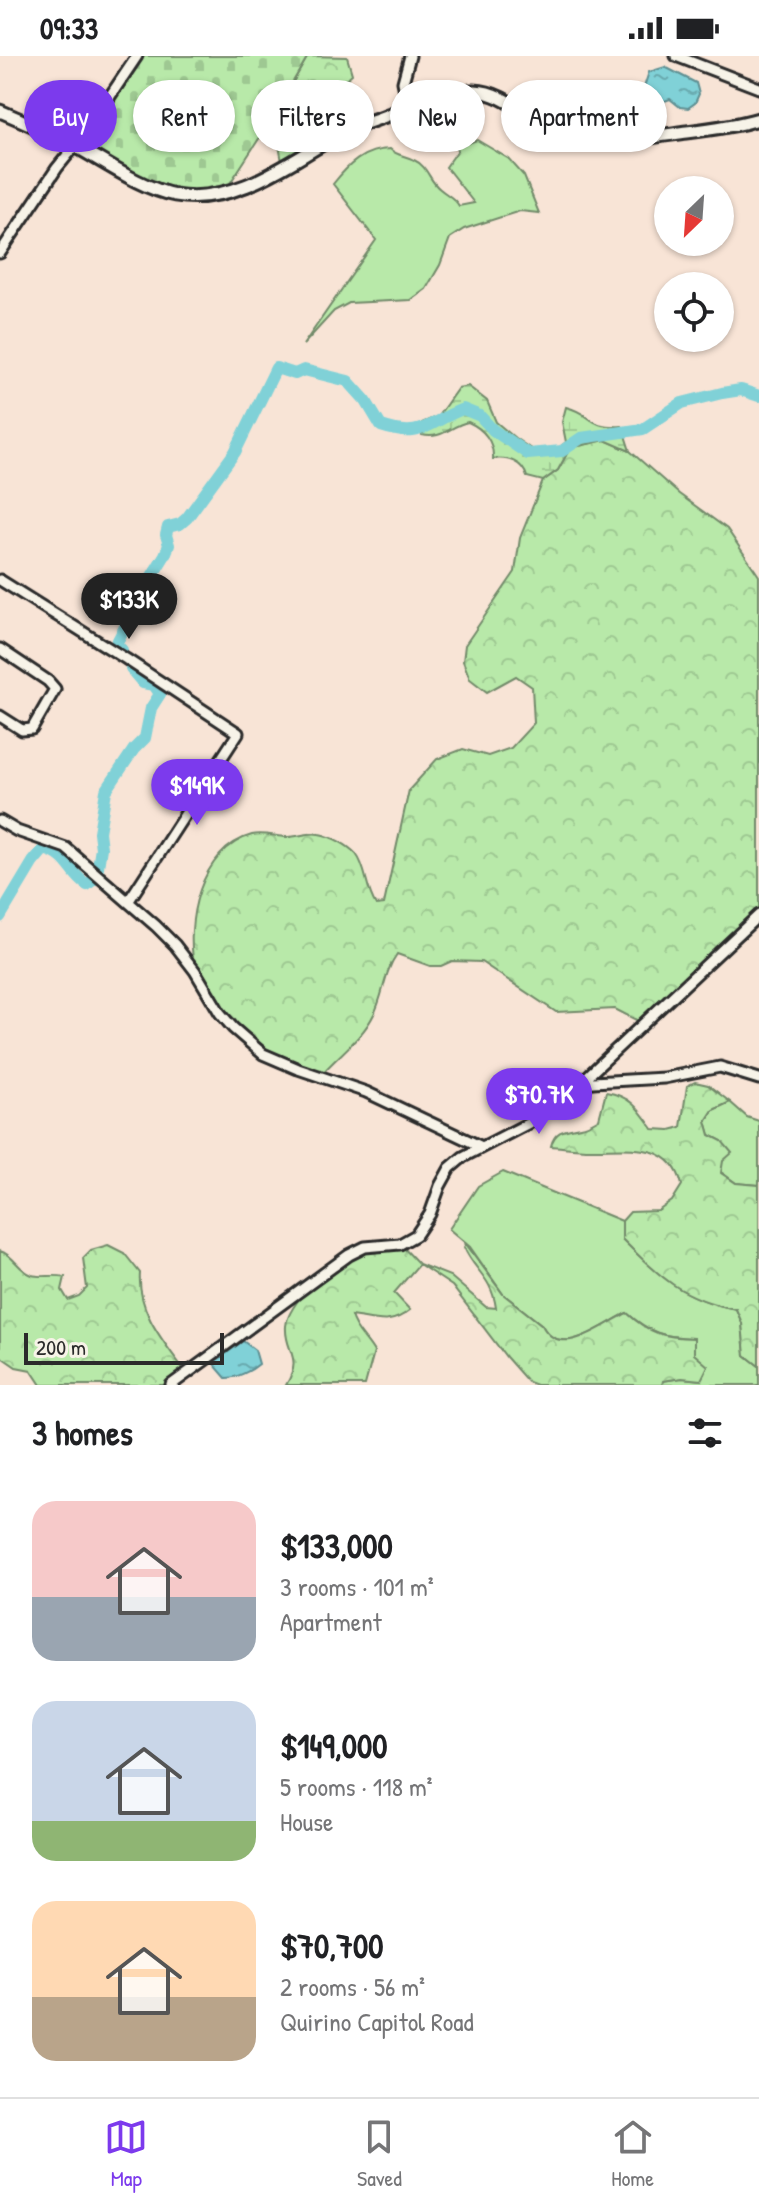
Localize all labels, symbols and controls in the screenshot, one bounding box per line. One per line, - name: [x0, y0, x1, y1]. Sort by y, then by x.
- text: 09:33: [40, 8, 98, 48]
- chip: Buy: [24, 80, 117, 152]
- chip: Rent: [133, 80, 235, 152]
- chip: Filters: [251, 80, 374, 152]
- chip: New: [390, 80, 485, 152]
- chip: Apartment: [501, 80, 667, 152]
- north arrow: [654, 176, 734, 256]
- map controls: [654, 176, 734, 352]
- button: locate: [654, 272, 734, 352]
- pin: $133K: [73, 573, 185, 641]
- text: $133K: [99, 581, 159, 616]
- pin: $149K: [141, 759, 253, 827]
- text: $149K: [169, 767, 225, 802]
- pin: $70.7K: [474, 1068, 604, 1136]
- text: $70.7K: [504, 1076, 574, 1111]
- scale bar: [24, 1329, 224, 1365]
- text: 200 m: [36, 1332, 86, 1362]
- text: 3 homes: [32, 1410, 133, 1456]
- icon: filters: [683, 1411, 727, 1455]
- text: $133,000: [280, 1523, 393, 1569]
- icon: home: [96, 1533, 192, 1629]
- text: 3 rooms · 101 m²: [280, 1569, 434, 1604]
- text: Apartment: [280, 1604, 382, 1639]
- text: $149,000: [280, 1723, 387, 1769]
- icon: home: [96, 1733, 192, 1829]
- text: 5 rooms · 118 m²: [280, 1769, 433, 1804]
- text: House: [280, 1804, 333, 1839]
- text: $70,700: [280, 1923, 383, 1969]
- icon: home: [96, 1933, 192, 2029]
- text: 2 rooms · 56 m²: [280, 1969, 425, 2004]
- text: Quirino Capitol Road: [280, 2004, 474, 2039]
- tab: Map: [104, 2115, 148, 2193]
- tab: Saved: [357, 2115, 402, 2193]
- tab: Home: [611, 2115, 655, 2193]

